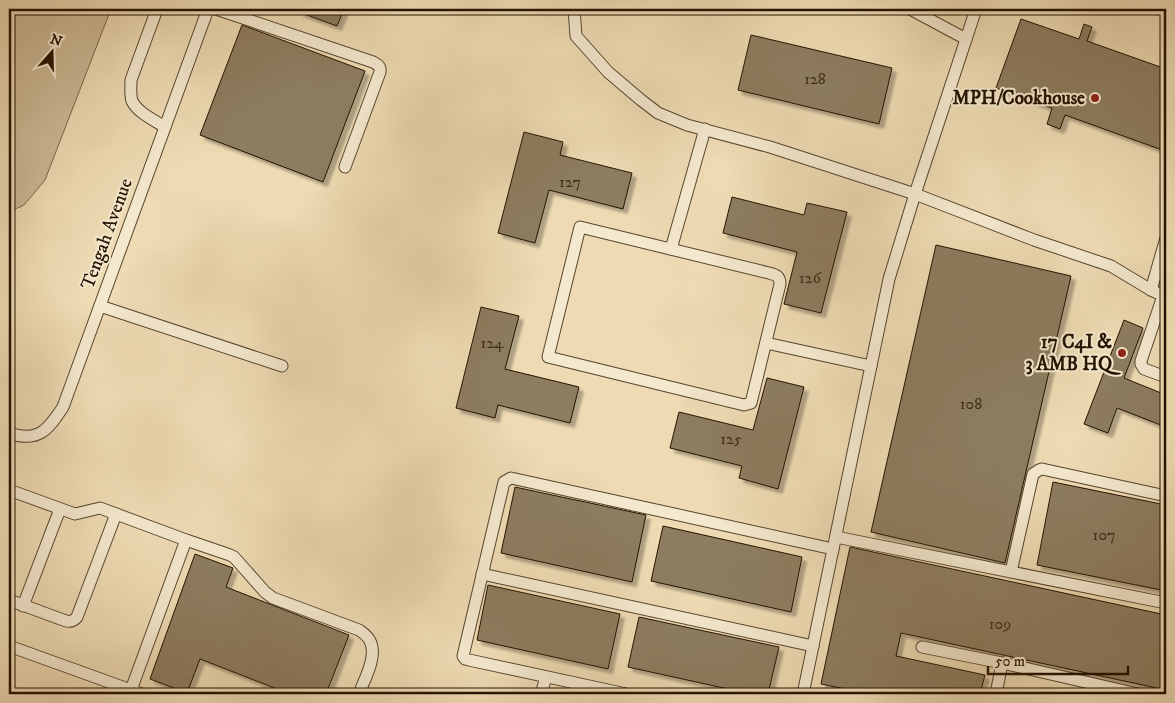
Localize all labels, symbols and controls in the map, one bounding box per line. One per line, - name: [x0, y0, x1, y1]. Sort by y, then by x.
- north arrow: [28, 28, 78, 78]
- text: N: [48, 30, 65, 51]
- house number: 128: [804, 69, 826, 89]
- place label: MPH/Cookhouse: [952, 87, 1085, 110]
- marker: MPH/Cookhouse: [1089, 92, 1101, 104]
- house number: 127: [559, 172, 581, 192]
- street label: Tengah Avenue: [76, 175, 138, 293]
- house number: 126: [799, 268, 822, 288]
- place label: 17 C4I & 3 AMB HQ: [1025, 331, 1121, 376]
- house number: 124: [481, 333, 504, 353]
- marker: 17 C4I & 3 AMB HQ: [1116, 347, 1128, 359]
- house number: 108: [960, 394, 982, 414]
- house number: 125: [720, 429, 742, 449]
- house number: 107: [1093, 525, 1115, 545]
- house number: 109: [989, 614, 1011, 634]
- scale bar: [988, 643, 1128, 675]
- text: 50 m: [995, 652, 1025, 671]

